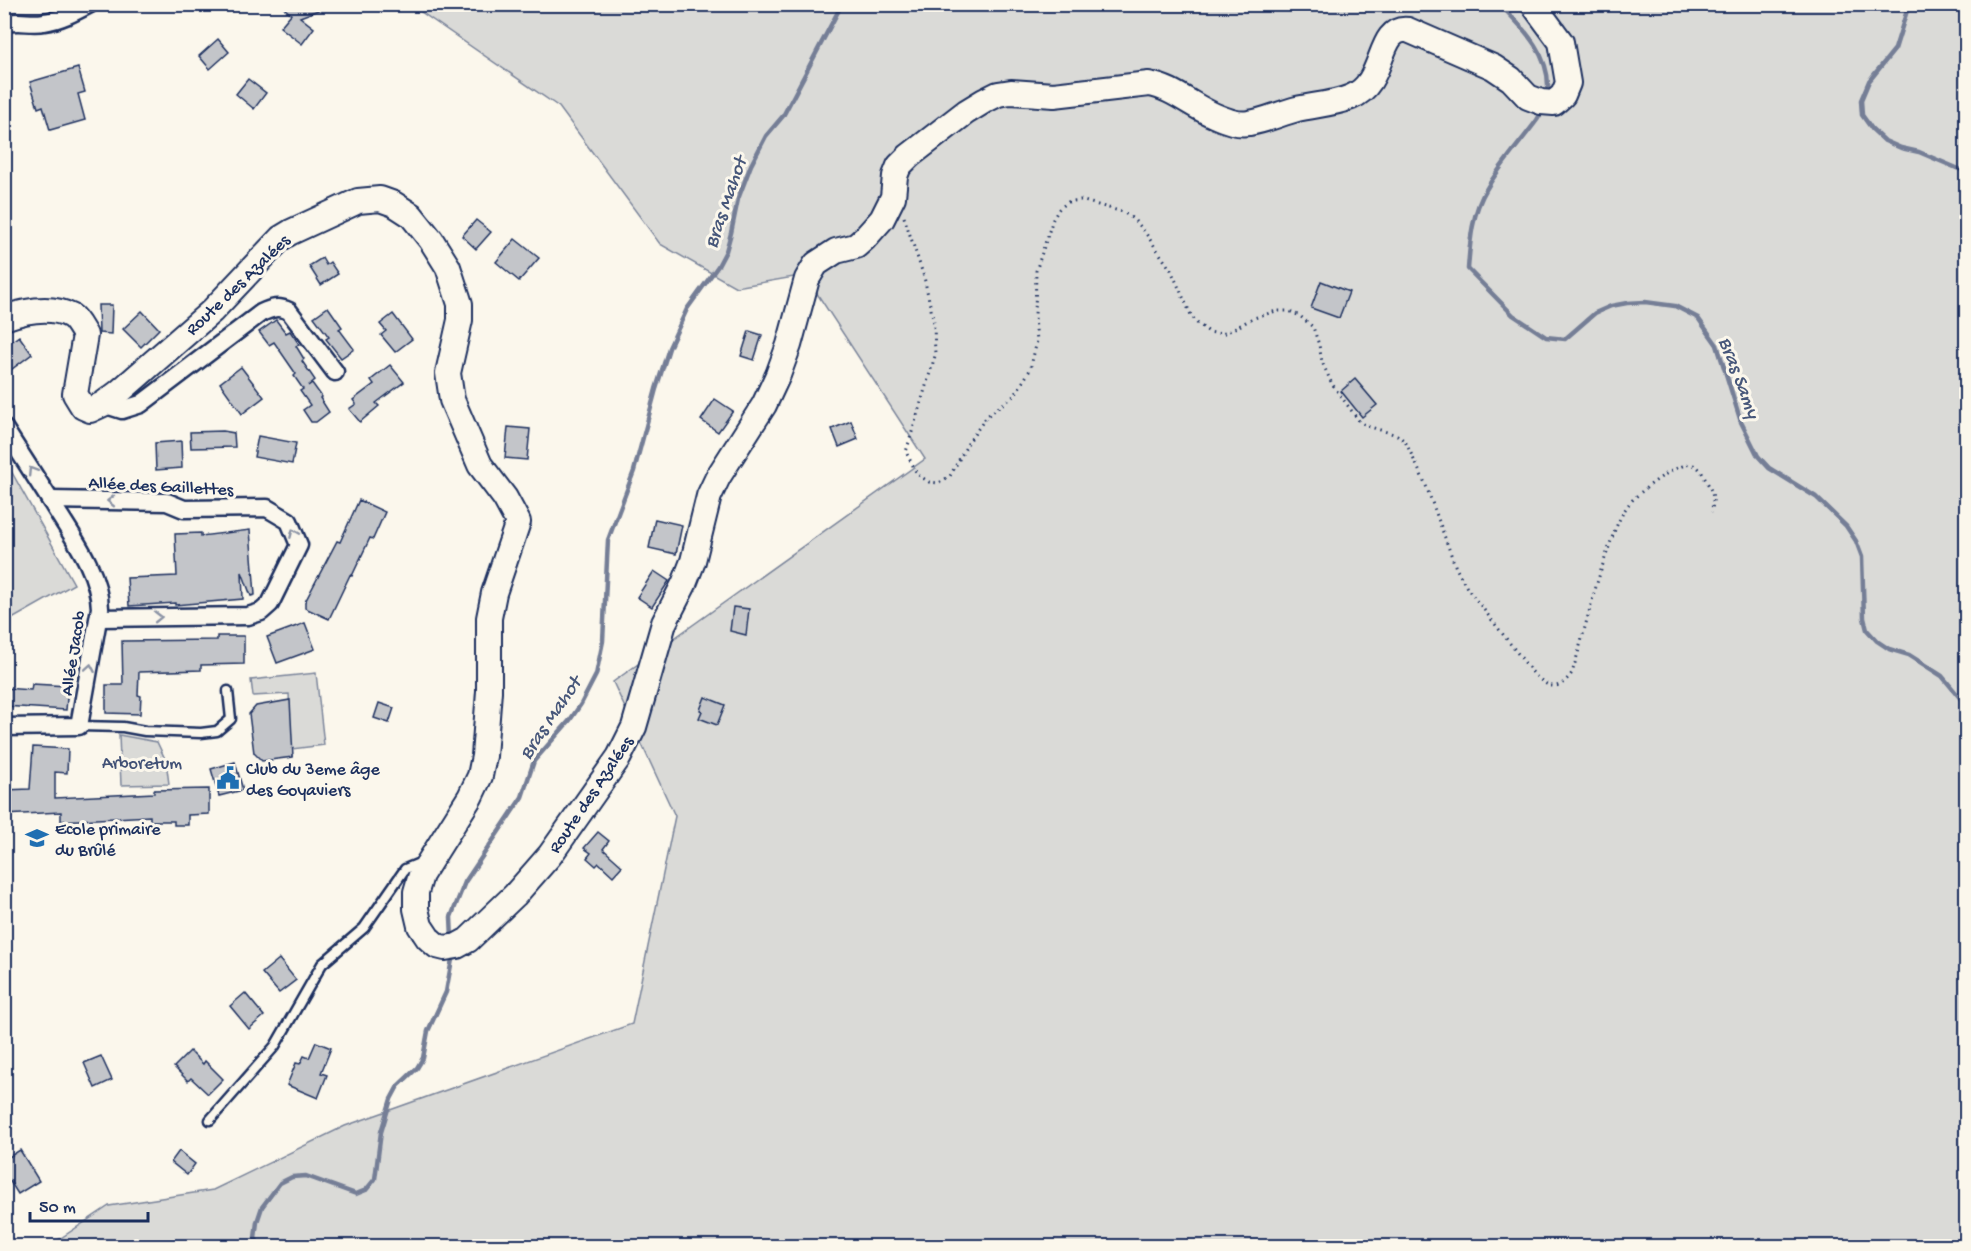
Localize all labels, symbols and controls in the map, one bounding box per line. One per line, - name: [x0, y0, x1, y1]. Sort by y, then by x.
- water label: Bras Mahot: [701, 151, 755, 252]
- street label: Route des Azalées: [182, 230, 296, 341]
- water label: Bras Samy: [1712, 334, 1764, 423]
- one-way arrow: [28, 467, 39, 478]
- street label: Allée des Gaillettes: [88, 473, 235, 502]
- one-way arrow: [107, 495, 116, 507]
- one-way arrow: [289, 528, 301, 539]
- street label: Allée Jacob: [57, 609, 92, 697]
- one-way arrow: [153, 611, 162, 624]
- one-way arrow: [83, 664, 96, 674]
- water label: Bras Mahot: [516, 670, 590, 765]
- street label: Route des Azalées: [545, 732, 640, 858]
- park label: Arboretum: [102, 754, 182, 775]
- place label: Club du 3eme âge des Goyaviers: [246, 760, 380, 802]
- public building icon: Club du 3eme âge des Goyaviers: [215, 765, 241, 791]
- place label: Ecole primaire du Brûlé: [55, 820, 161, 862]
- school or university icon: Ecole primaire du Brûlé: [24, 825, 50, 851]
- scale bar: [30, 1185, 148, 1223]
- text: 50 m: [39, 1198, 76, 1219]

